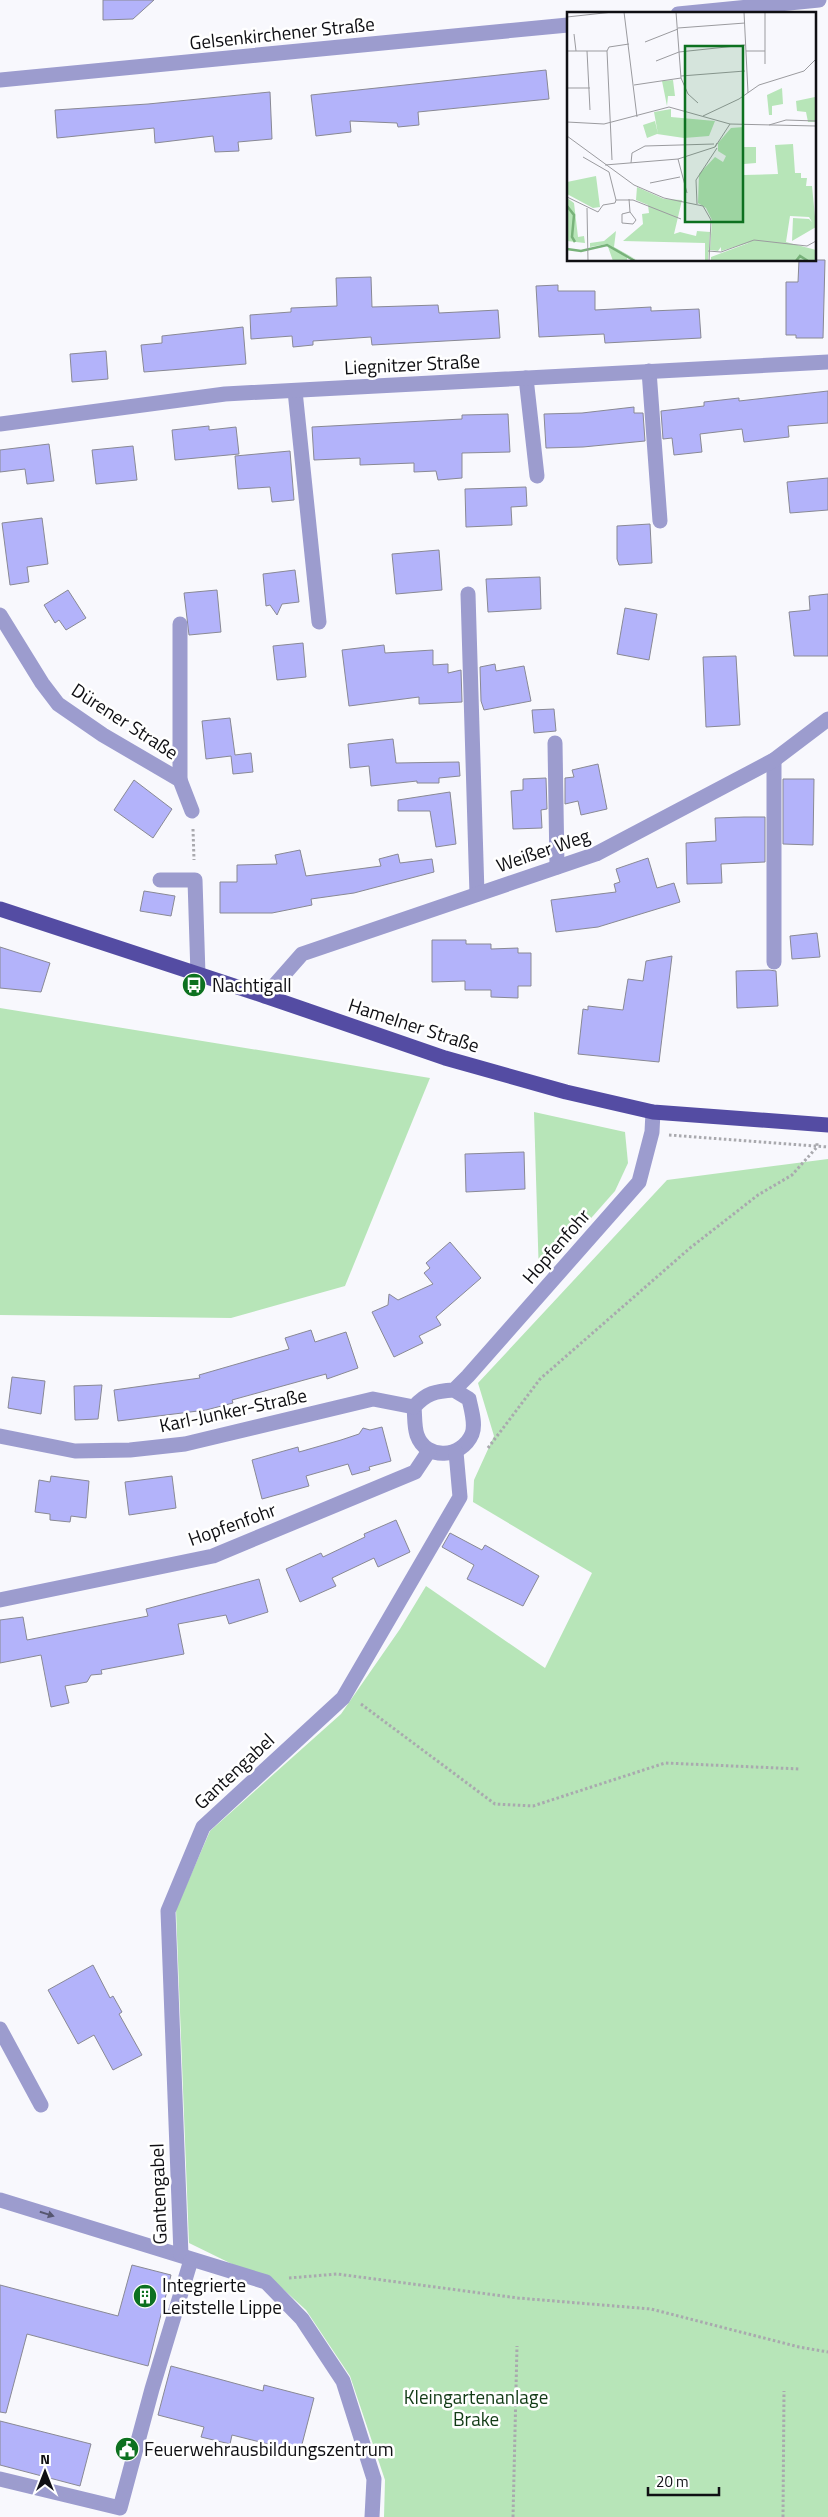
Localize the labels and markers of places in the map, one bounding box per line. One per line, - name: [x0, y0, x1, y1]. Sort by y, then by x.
- place label: Nachtigall: [212, 970, 292, 999]
- bus stop icon: Nachtigall: [181, 972, 207, 998]
- place label: Integrierte Leitstelle Lippe: [162, 2270, 282, 2321]
- building icon: Integrierte Leitstelle Lippe: [132, 2283, 158, 2309]
- place label: Feuerwehrausbildungszentrum: [144, 2434, 394, 2463]
- public building icon: Feuerwehrausbildungszentrum: [114, 2436, 140, 2462]

